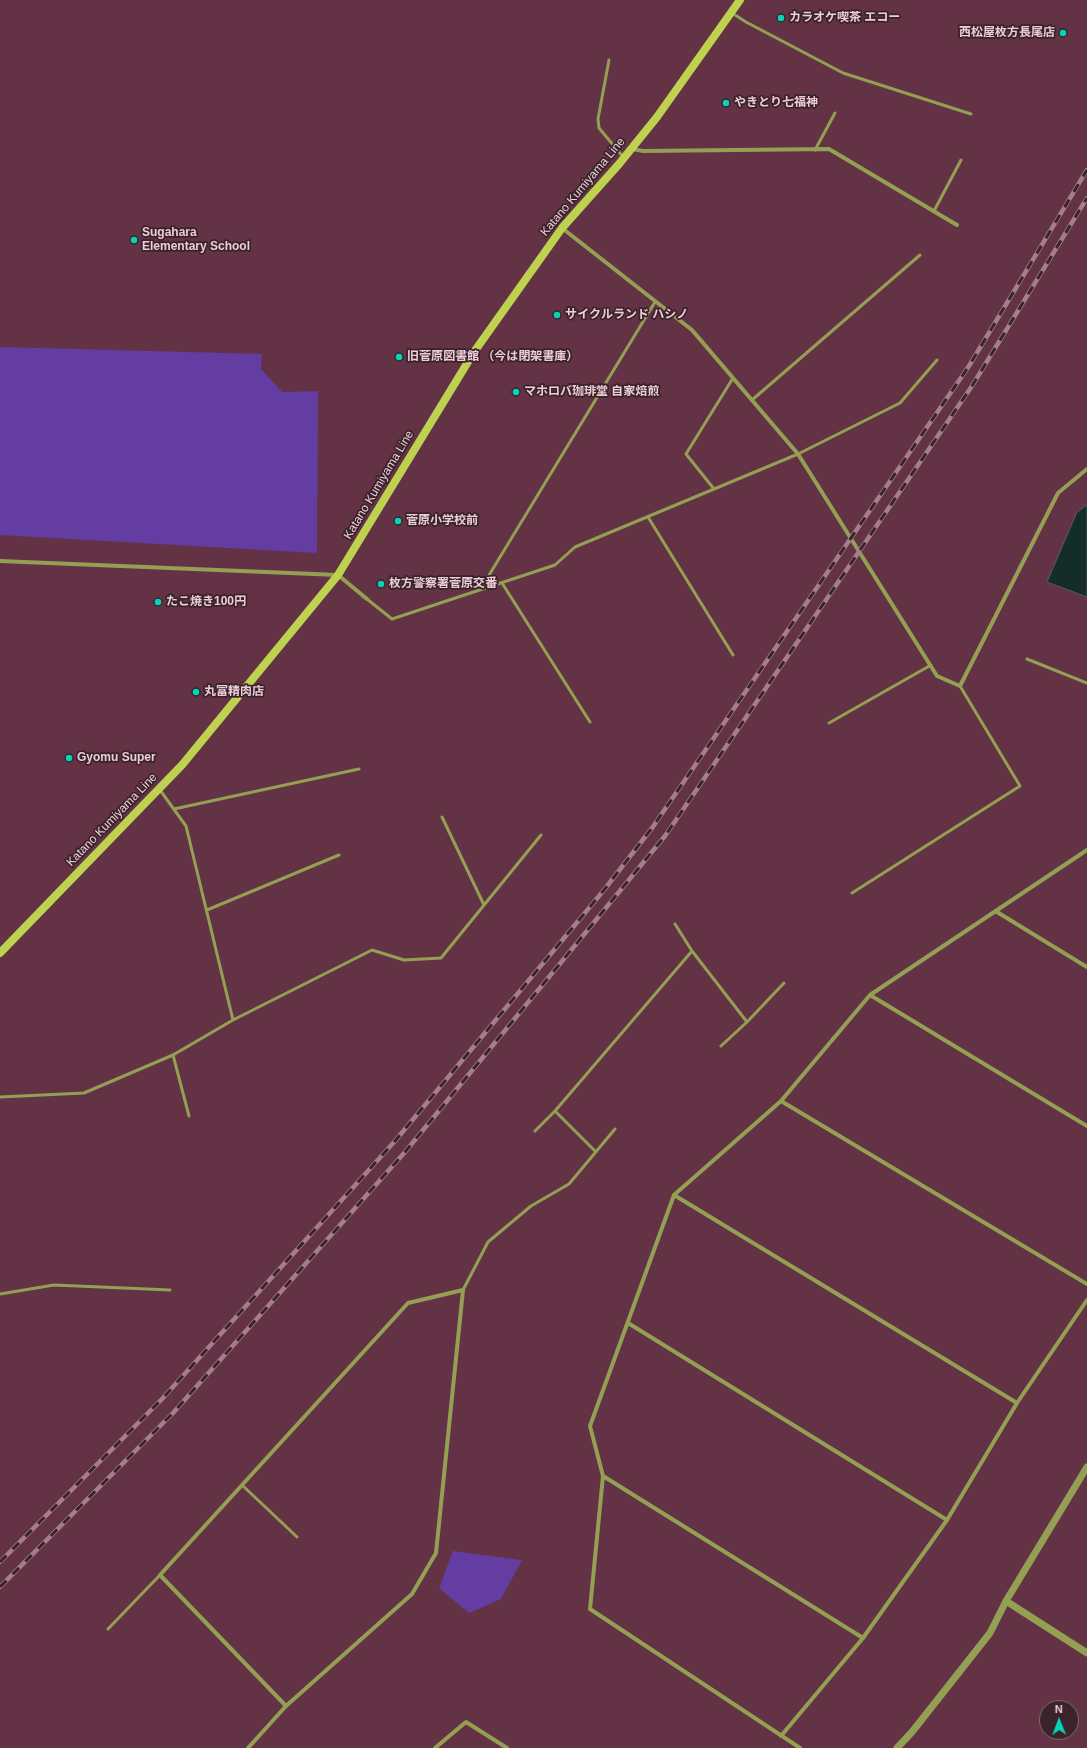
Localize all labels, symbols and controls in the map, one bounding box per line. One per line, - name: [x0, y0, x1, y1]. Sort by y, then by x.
- place label: カラオケ喫茶 エコー: [789, 11, 900, 25]
- marker: カラオケ喫茶 エコー: [776, 13, 786, 23]
- place label: 西松屋枚方長尾店: [959, 26, 1055, 40]
- marker: 西松屋枚方長尾店: [1058, 28, 1068, 38]
- place label: やきとり七福神: [734, 96, 818, 110]
- marker: やきとり七福神: [721, 98, 731, 108]
- street label: Katano Kumiyama Line: [538, 135, 628, 239]
- place label: Sugahara Elementary School: [142, 226, 250, 254]
- marker: Sugahara Elementary School: [129, 235, 139, 245]
- place label: サイクルランド ハシノ: [565, 308, 688, 322]
- marker: サイクルランド ハシノ: [552, 310, 562, 320]
- place label: 旧菅原図書館 （今は閉架書庫）: [407, 350, 578, 364]
- marker: 旧菅原図書館 （今は閉架書庫）: [394, 352, 404, 362]
- place label: マホロバ珈琲堂 自家焙煎: [524, 385, 659, 399]
- marker: マホロバ珈琲堂 自家焙煎: [511, 387, 521, 397]
- street label: Katano Kumiyama Line: [341, 428, 417, 542]
- place label: 菅原小学校前: [406, 514, 478, 528]
- marker: 菅原小学校前: [393, 516, 403, 526]
- place label: 枚方警察署菅原交番: [389, 577, 497, 591]
- marker: 枚方警察署菅原交番: [376, 579, 386, 589]
- place label: たこ焼き100円: [166, 595, 246, 609]
- marker: たこ焼き100円: [153, 597, 163, 607]
- place label: 丸富精肉店: [204, 685, 264, 699]
- marker: 丸富精肉店: [191, 687, 201, 697]
- place label: Gyomu Super: [77, 751, 156, 765]
- marker: Gyomu Super: [64, 753, 74, 763]
- street label: Katano Kumiyama Line: [64, 770, 160, 870]
- north arrow: [1039, 1700, 1079, 1740]
- text: N: [1055, 1703, 1063, 1715]

